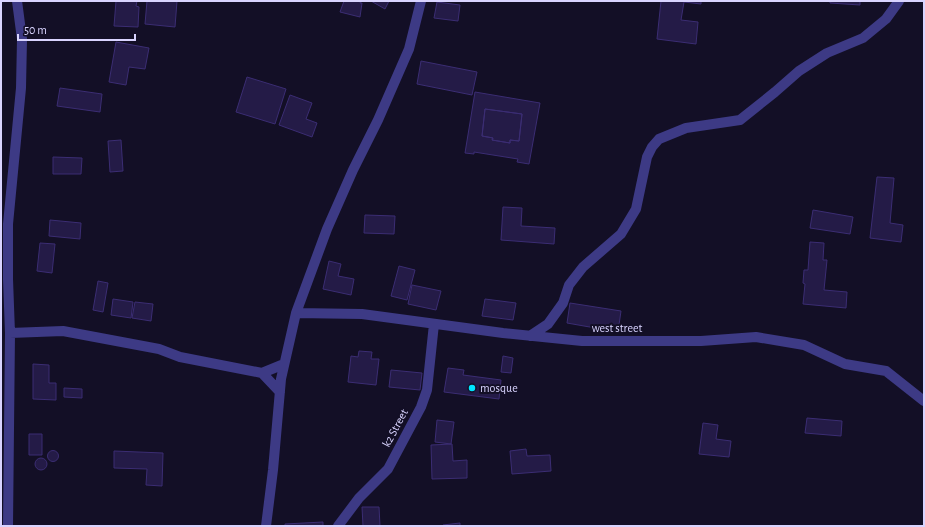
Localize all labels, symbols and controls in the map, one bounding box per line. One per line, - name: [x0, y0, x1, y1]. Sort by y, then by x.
- scale bar: [18, 16, 135, 42]
- text: 50 m: [24, 24, 47, 36]
- street label: west street: [592, 322, 643, 334]
- place label: mosque: [480, 382, 518, 394]
- marker: mosque: [467, 383, 477, 393]
- street label: k2 Street: [380, 407, 410, 449]

